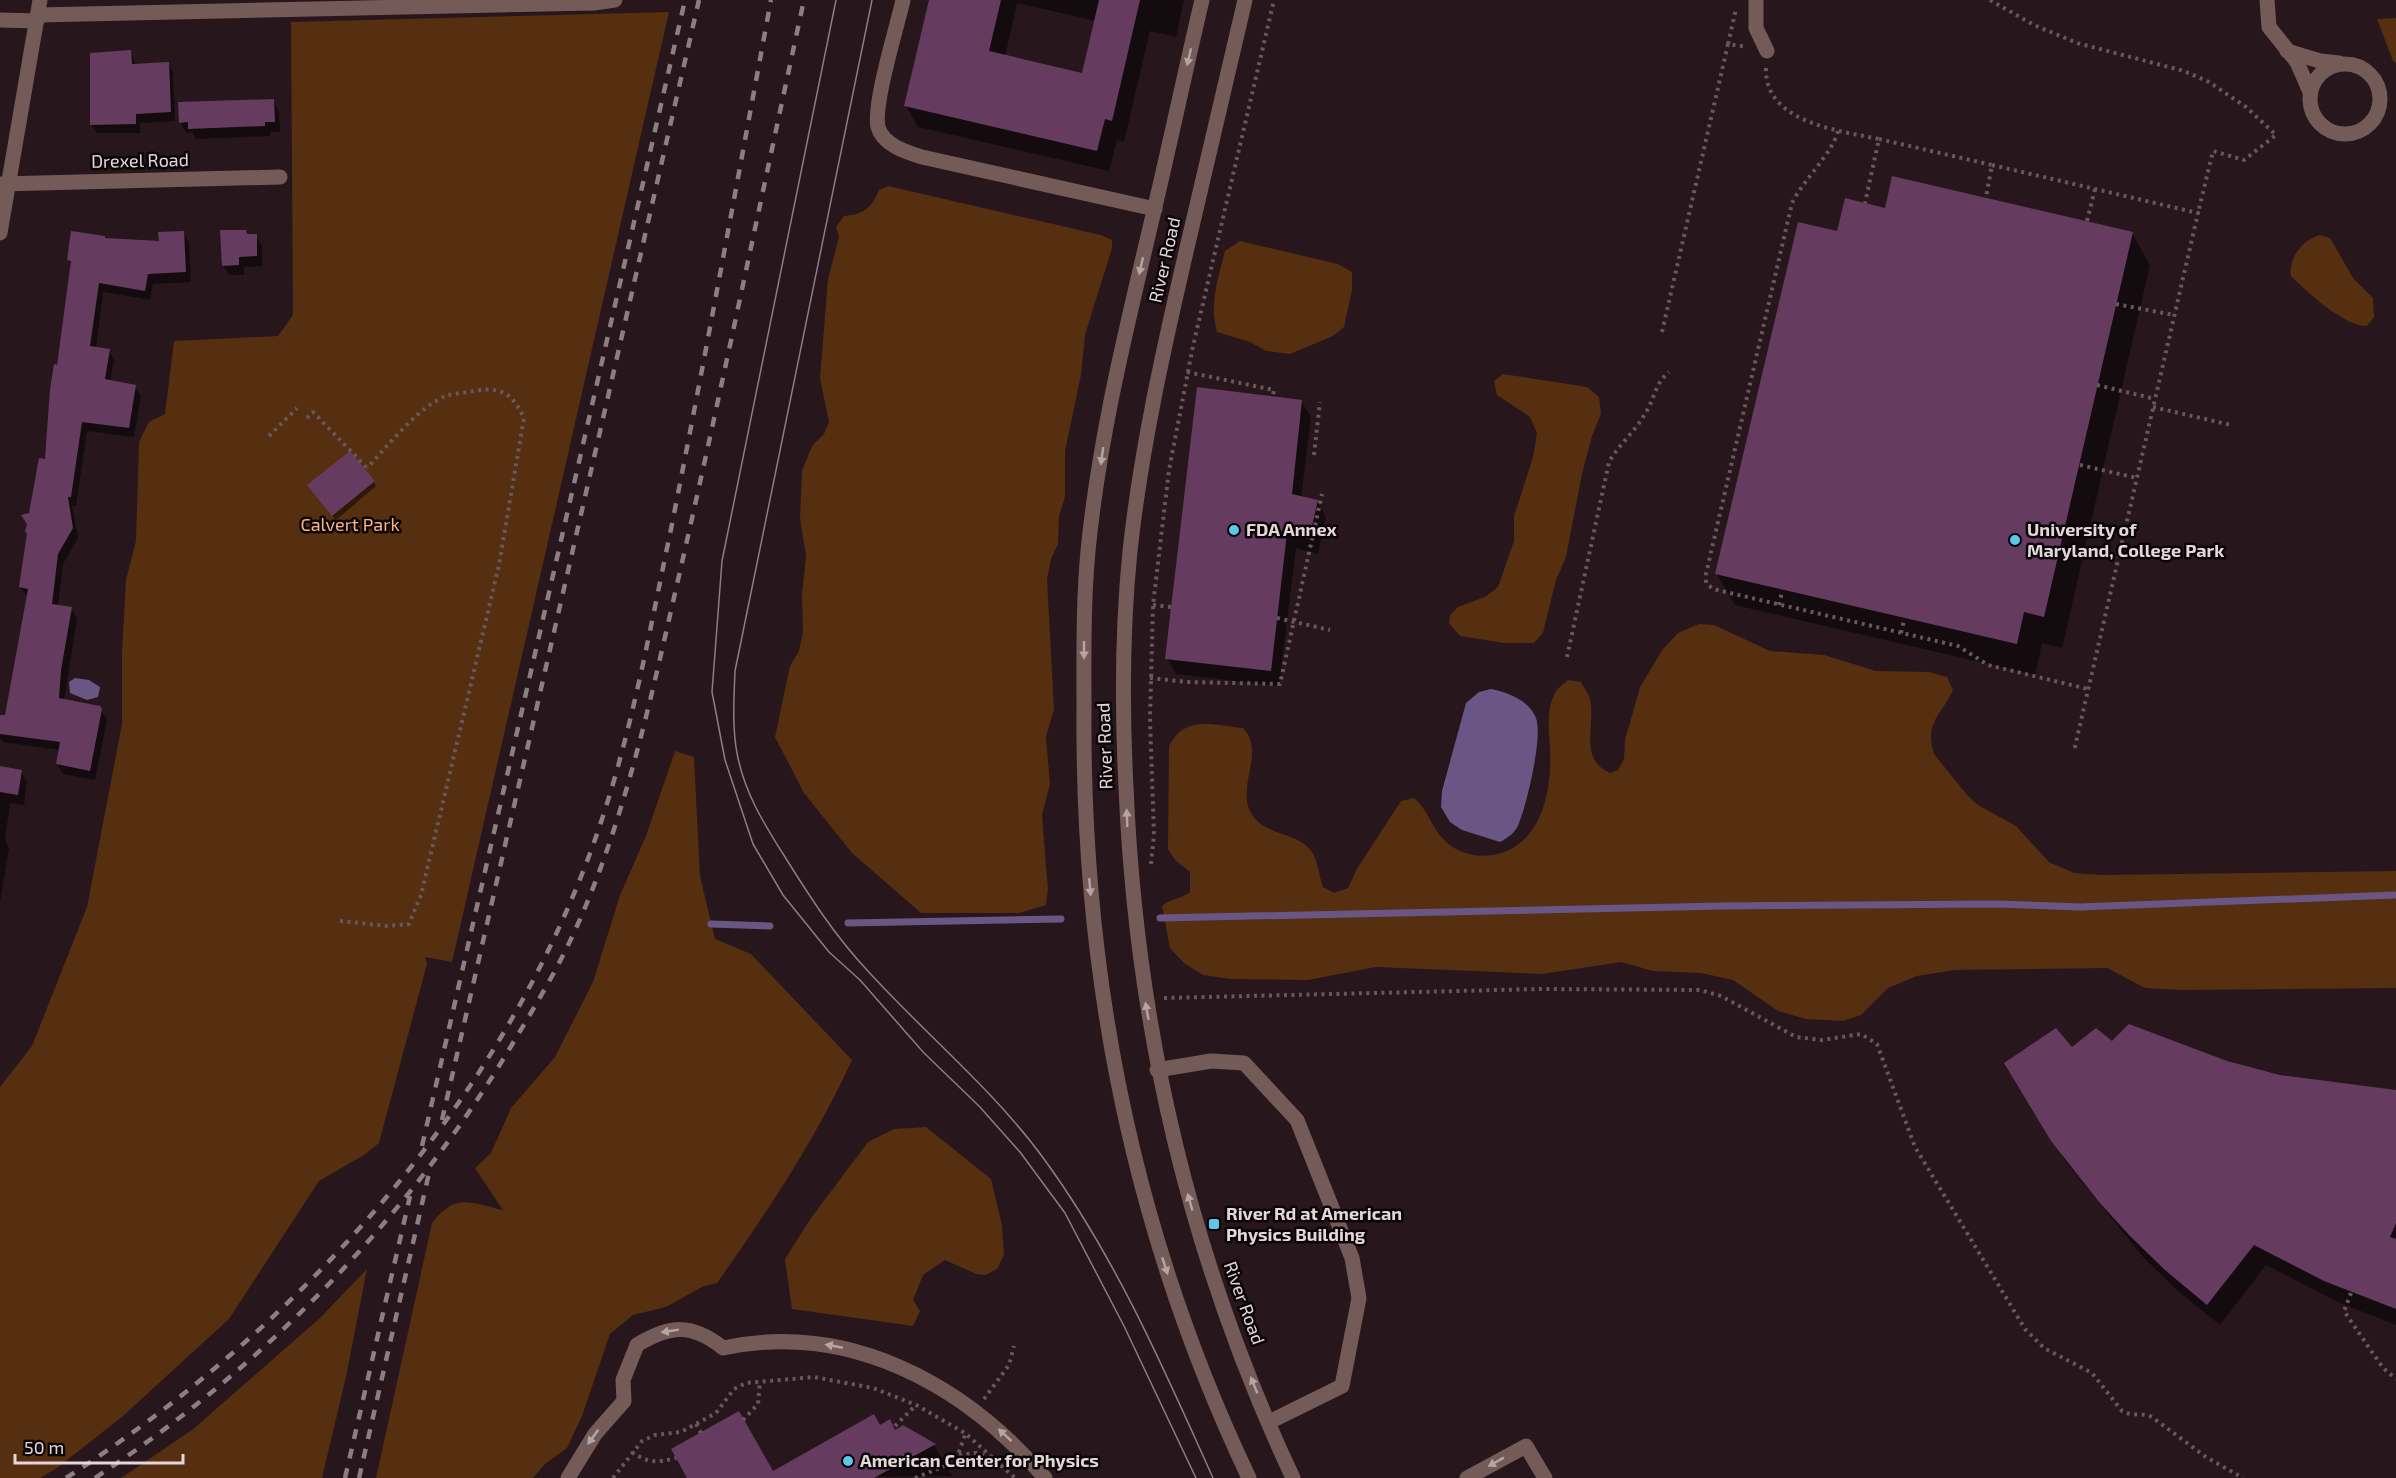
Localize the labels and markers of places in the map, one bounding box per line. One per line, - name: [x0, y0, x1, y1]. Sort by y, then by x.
- place label: FDA Annex: [1246, 518, 1338, 540]
- place label: University of Maryland, College Park: [2027, 518, 2224, 561]
- marker: FDA Annex: [1227, 523, 1241, 537]
- marker: University of Maryland, College Park: [2008, 533, 2022, 547]
- place label: River Rd at American Physics Building: [1226, 1202, 1402, 1245]
- marker: River Rd at American Physics Building: [1207, 1217, 1221, 1231]
- place label: American Center for Physics: [860, 1449, 1099, 1471]
- marker: American Center for Physics: [841, 1454, 855, 1468]

